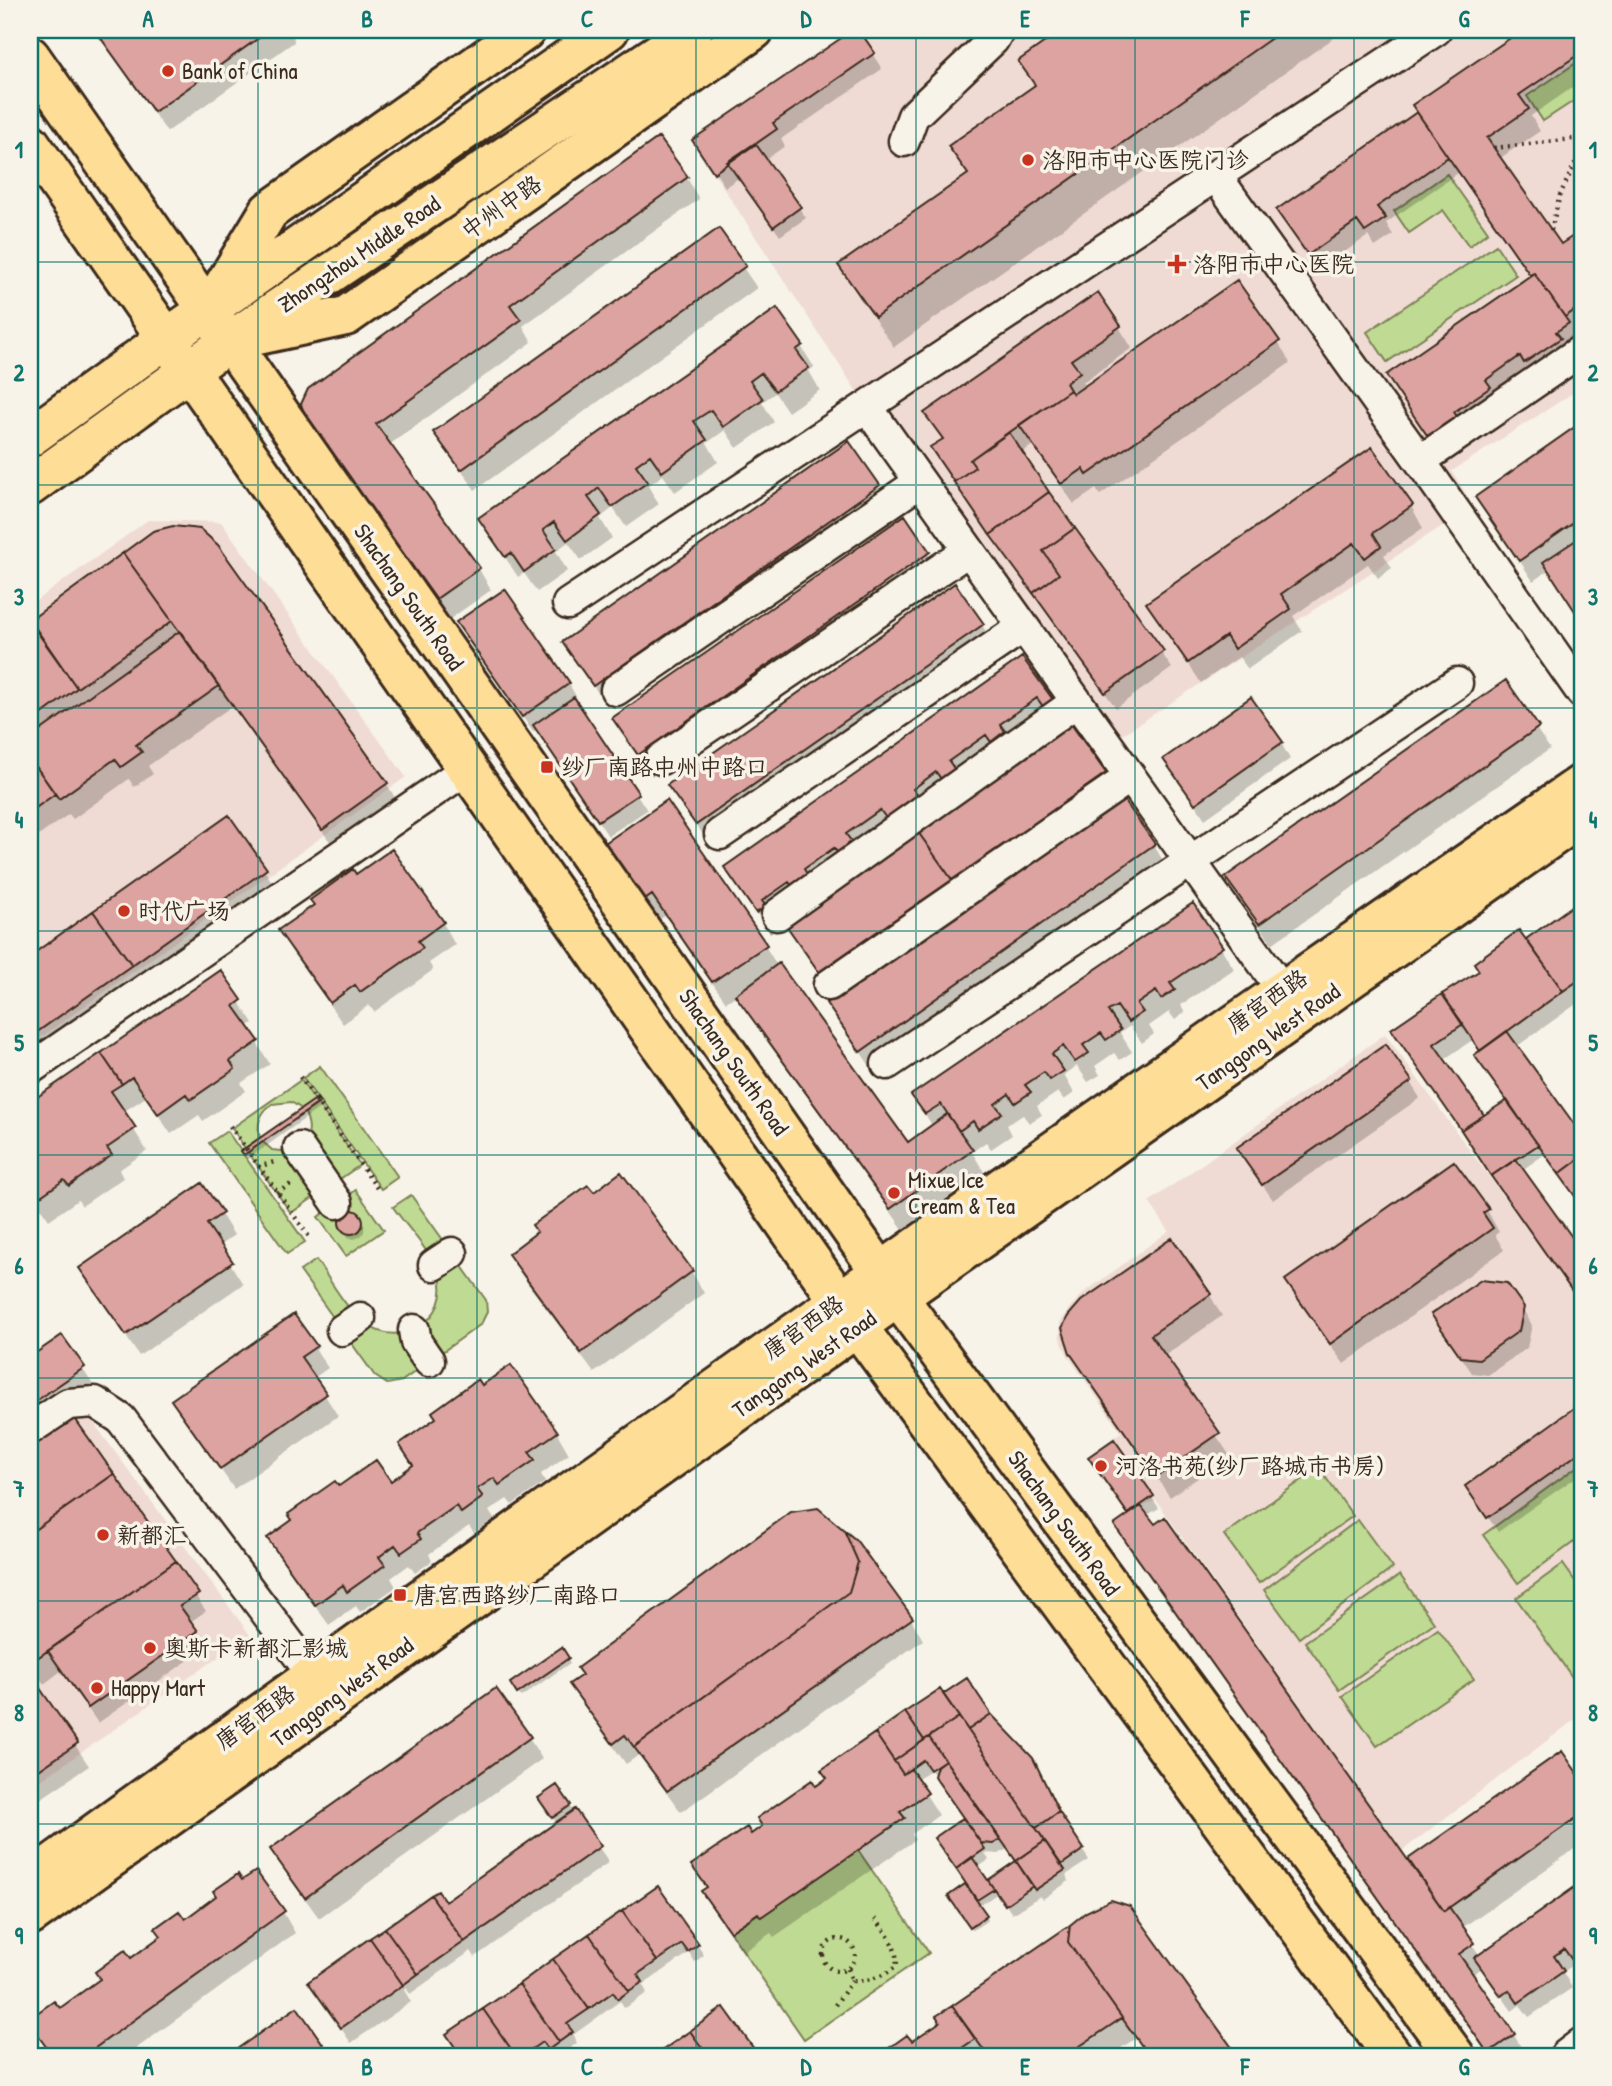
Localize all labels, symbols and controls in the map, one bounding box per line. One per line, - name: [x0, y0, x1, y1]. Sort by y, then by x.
- text: A: [142, 3, 154, 34]
- text: B: [361, 3, 373, 34]
- text: C: [581, 3, 593, 34]
- text: D: [801, 3, 813, 34]
- text: E: [1020, 3, 1031, 34]
- text: F: [1240, 3, 1251, 34]
- text: G: [1458, 3, 1470, 34]
- place label: Bank of China: [182, 55, 298, 86]
- marker: Bank of China: [160, 63, 176, 79]
- text: 1: [15, 134, 23, 165]
- text: 1: [1589, 134, 1597, 165]
- place label: 洛阳市中心医院门诊: [1042, 144, 1249, 175]
- marker: 洛阳市中心医院门诊: [1020, 152, 1036, 168]
- street label: 中州中路: [454, 168, 547, 246]
- street label: Zhongzhou Middle Road: [271, 188, 446, 319]
- place label: 洛阳市中心医院: [1193, 248, 1354, 279]
- marker: 洛阳市中心医院: [1167, 254, 1187, 274]
- text: 2: [14, 357, 25, 388]
- text: 2: [1588, 357, 1599, 388]
- street label: Shachang South Road: [347, 517, 472, 676]
- text: 3: [14, 581, 24, 612]
- text: 3: [1588, 581, 1598, 612]
- place label: 纱厂南路中州中路口: [561, 751, 768, 782]
- marker: 纱厂南路中州中路口: [539, 759, 555, 775]
- text: 4: [15, 804, 24, 835]
- text: 4: [1589, 804, 1598, 835]
- place label: 时代广场: [138, 895, 230, 926]
- marker: 时代广场: [116, 903, 132, 919]
- street label: 唐宫西路: [1220, 962, 1313, 1040]
- street label: Tanggong West Road: [1190, 975, 1346, 1098]
- street label: Shachang South Road: [672, 982, 797, 1141]
- text: 5: [14, 1027, 24, 1058]
- text: 5: [1588, 1027, 1598, 1058]
- place label: Mixue Ice Cream & Tea: [908, 1164, 1015, 1221]
- marker: Mixue Ice Cream & Tea: [886, 1185, 902, 1201]
- text: 6: [14, 1250, 24, 1281]
- text: 6: [1588, 1250, 1598, 1281]
- street label: 唐宫西路: [756, 1288, 849, 1366]
- street label: Tanggong West Road: [726, 1302, 882, 1425]
- street label: Shachang South Road: [1001, 1444, 1128, 1602]
- place label: 河洛书苑(纱厂路城市书房): [1115, 1450, 1384, 1481]
- marker: 河洛书苑(纱厂路城市书房): [1093, 1458, 1109, 1474]
- text: 7: [12, 1473, 25, 1504]
- text: 7: [1586, 1473, 1599, 1504]
- place label: 新都汇: [117, 1519, 186, 1550]
- marker: 新都汇: [95, 1527, 111, 1543]
- place label: 唐宫西路纱厂南路口: [414, 1579, 621, 1610]
- marker: 唐宫西路纱厂南路口: [392, 1587, 408, 1603]
- street label: Tanggong West Road: [264, 1629, 419, 1754]
- place label: 奥斯卡新都汇影城: [164, 1632, 348, 1663]
- marker: 奥斯卡新都汇影城: [142, 1640, 158, 1656]
- place label: Happy Mart: [111, 1672, 206, 1703]
- street label: 唐宫西路: [208, 1677, 301, 1756]
- marker: Happy Mart: [89, 1680, 105, 1696]
- text: 8: [14, 1697, 24, 1728]
- text: 8: [1588, 1697, 1598, 1728]
- text: 9: [15, 1920, 24, 1951]
- text: 9: [1589, 1920, 1598, 1951]
- text: A: [142, 2051, 154, 2082]
- text: B: [361, 2051, 373, 2082]
- text: C: [581, 2051, 593, 2082]
- text: D: [801, 2051, 813, 2082]
- text: E: [1020, 2051, 1031, 2082]
- text: F: [1240, 2051, 1251, 2082]
- text: G: [1458, 2051, 1470, 2082]

